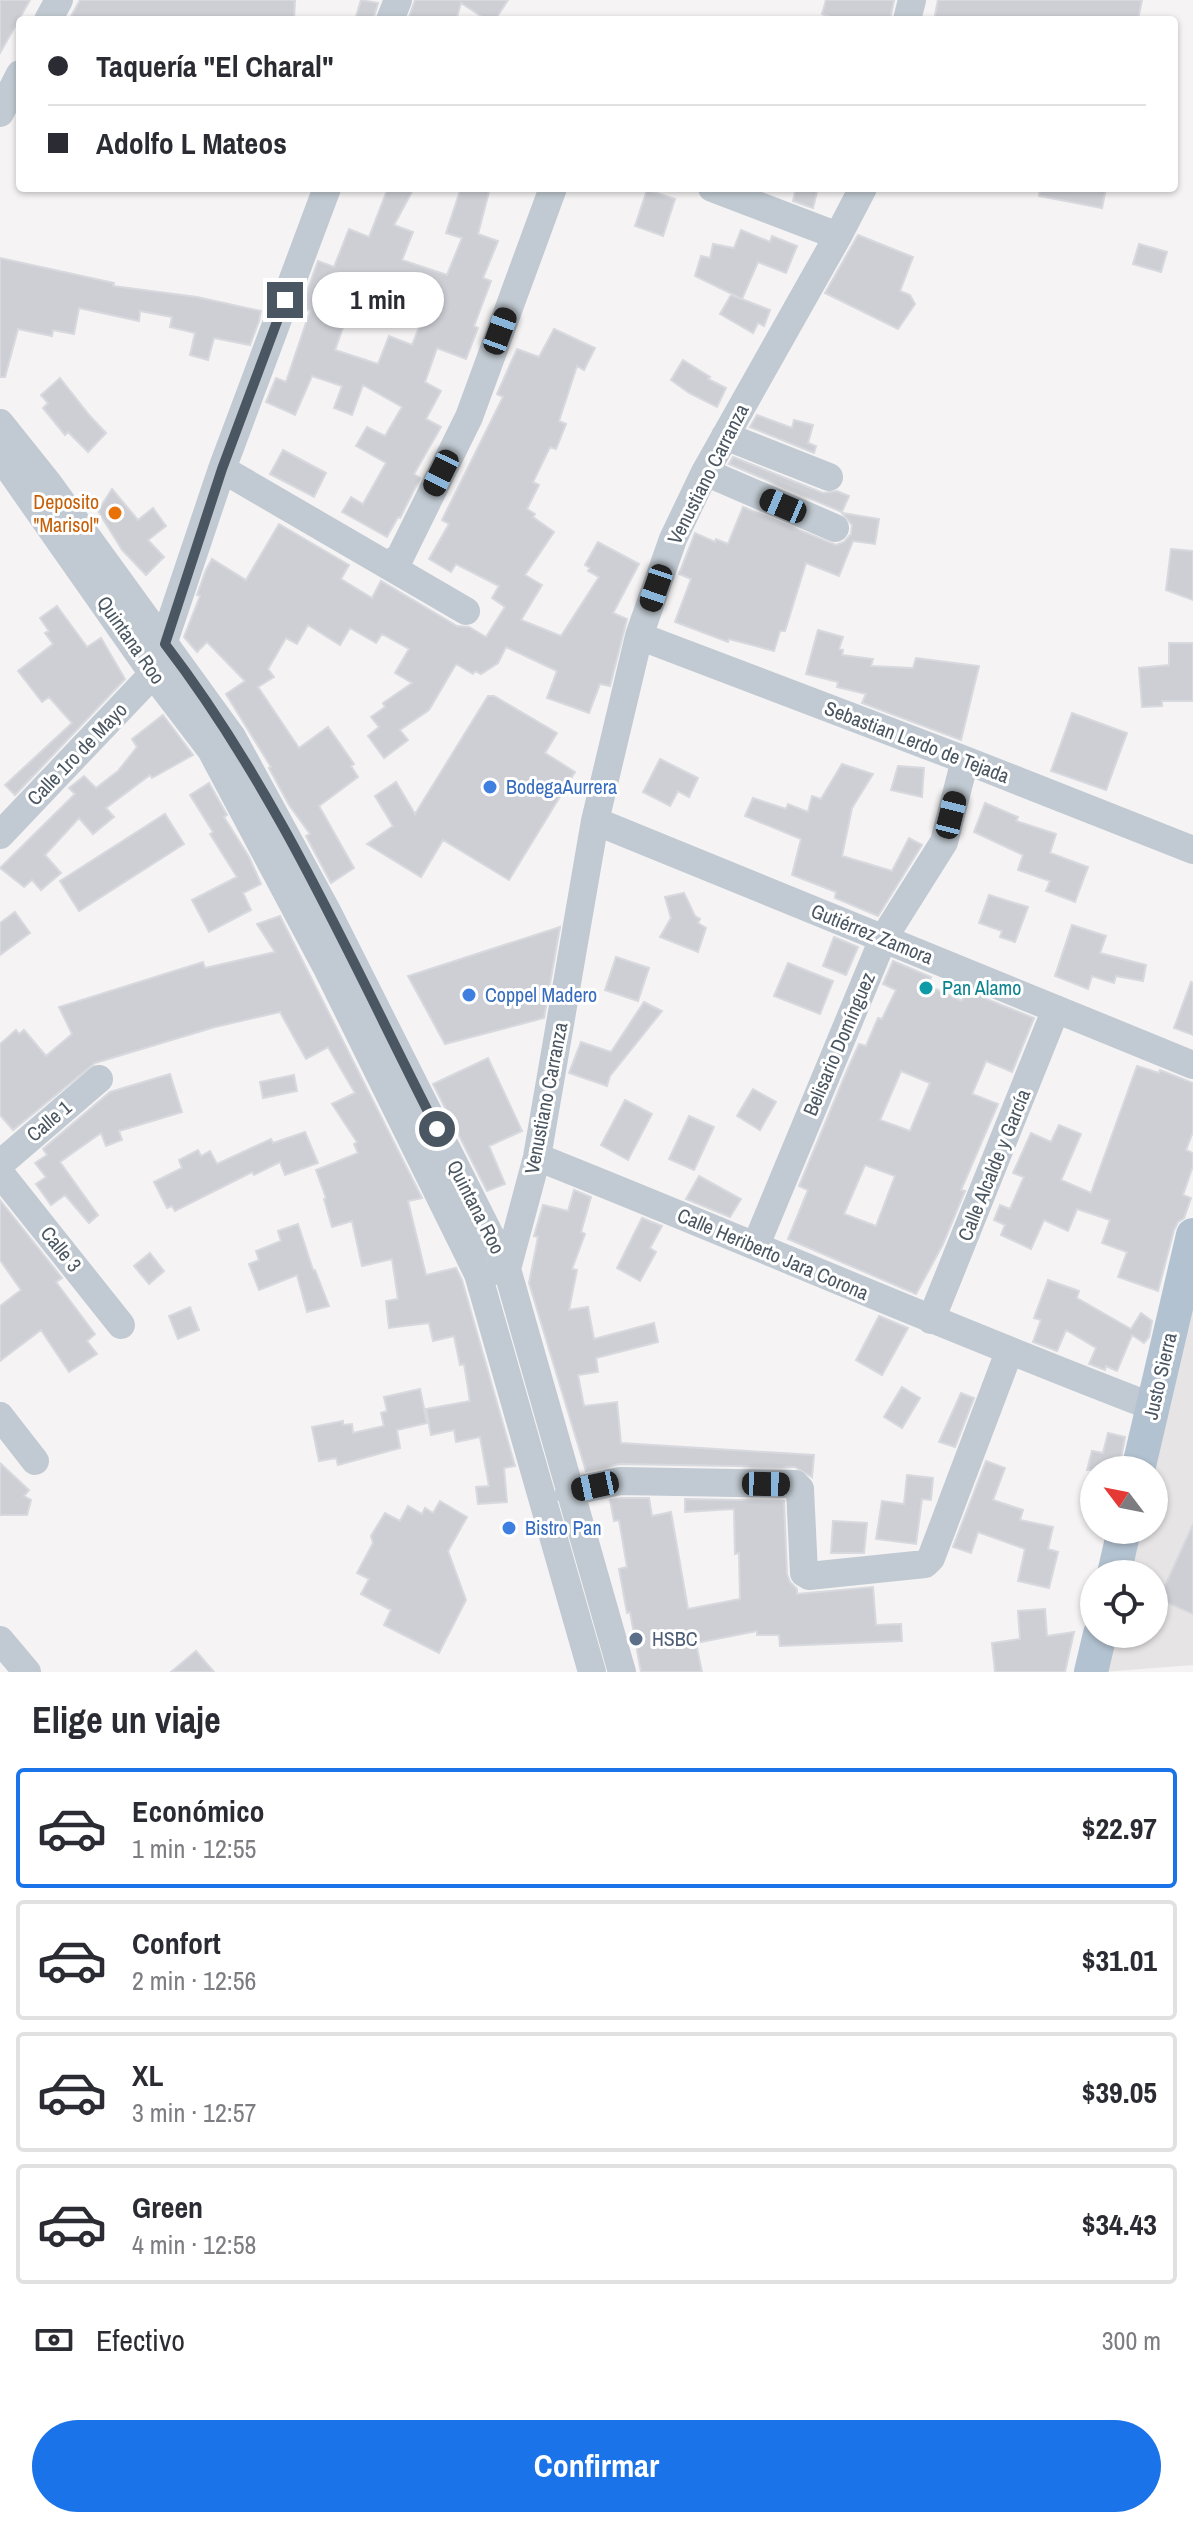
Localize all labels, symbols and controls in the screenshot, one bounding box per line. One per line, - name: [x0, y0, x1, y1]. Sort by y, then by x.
- text: Taquería "El Charal": [96, 46, 334, 86]
- text: Adolfo L Mateos: [96, 123, 287, 163]
- callout: 1 min: [313, 272, 445, 328]
- route end: [267, 282, 303, 318]
- text: 1 min: [350, 282, 406, 317]
- car: [481, 304, 519, 358]
- street label: Venustiano Carranza: [661, 399, 755, 549]
- car: [420, 446, 462, 500]
- car: [756, 486, 810, 526]
- place label: Deposito "Marisol": [33, 488, 99, 538]
- marker: Deposito "Marisol": [106, 504, 124, 522]
- car: [637, 561, 675, 615]
- street label: Quintana Roo: [91, 590, 172, 689]
- street label: Sebastian Lerdo de Tejada: [821, 694, 1013, 789]
- street label: Calle 1ro de Mayo: [21, 696, 133, 811]
- place label: BodegaAurrera: [506, 773, 617, 800]
- marker: BodegaAurrera: [481, 778, 499, 796]
- car: [934, 789, 968, 841]
- street label: Gutiérrez Zamora: [807, 897, 937, 970]
- street label: Belisario Domínguez: [796, 968, 881, 1120]
- place label: Pan Alamo: [942, 974, 1021, 1001]
- marker: Pan Alamo: [917, 979, 935, 997]
- place label: Coppel Madero: [485, 981, 597, 1008]
- marker: Coppel Madero: [460, 986, 478, 1004]
- street label: Venustiano Carranza: [518, 1020, 573, 1176]
- street label: Calle Alcalde y García: [951, 1085, 1036, 1245]
- street label: Calle 1: [20, 1094, 77, 1147]
- route start: [419, 1111, 455, 1147]
- street label: Quintana Roo: [441, 1155, 512, 1258]
- street label: Calle Heriberto Jara Corona: [674, 1201, 873, 1306]
- street label: Calle 3: [35, 1220, 88, 1277]
- street label: Justo Sierra: [1136, 1330, 1183, 1422]
- north arrow: [1080, 1456, 1168, 1544]
- map controls: [1080, 1456, 1168, 1648]
- car: [569, 1469, 621, 1503]
- car: [742, 1472, 790, 1496]
- place label: Bistro Pan: [525, 1514, 602, 1541]
- marker: Bistro Pan: [500, 1519, 518, 1537]
- button: locate: [1080, 1560, 1168, 1648]
- place label: HSBC: [652, 1625, 698, 1652]
- marker: HSBC: [627, 1630, 645, 1648]
- text: Elige un viaje: [32, 1696, 221, 1744]
- text: Económico: [132, 1791, 265, 1831]
- icon: car: [36, 1792, 108, 1864]
- text: $22.97: [1082, 1808, 1157, 1848]
- text: 1 min · 12:55: [132, 1831, 256, 1866]
- text: Confort: [132, 1923, 221, 1963]
- icon: car: [36, 1924, 108, 1996]
- text: $31.01: [1082, 1940, 1157, 1980]
- text: 2 min · 12:56: [132, 1963, 256, 1998]
- text: XL: [132, 2055, 163, 2095]
- icon: car: [36, 2056, 108, 2128]
- text: $39.05: [1082, 2072, 1157, 2112]
- text: 3 min · 12:57: [132, 2095, 256, 2130]
- text: Green: [132, 2187, 203, 2227]
- icon: car: [36, 2188, 108, 2260]
- text: $34.43: [1082, 2204, 1157, 2244]
- text: 4 min · 12:58: [132, 2227, 256, 2262]
- icon: cash: [32, 2318, 76, 2362]
- text: Efectivo: [96, 2320, 185, 2360]
- text: 300 m: [1102, 2323, 1161, 2358]
- button: Confirmar: [32, 2420, 1161, 2512]

